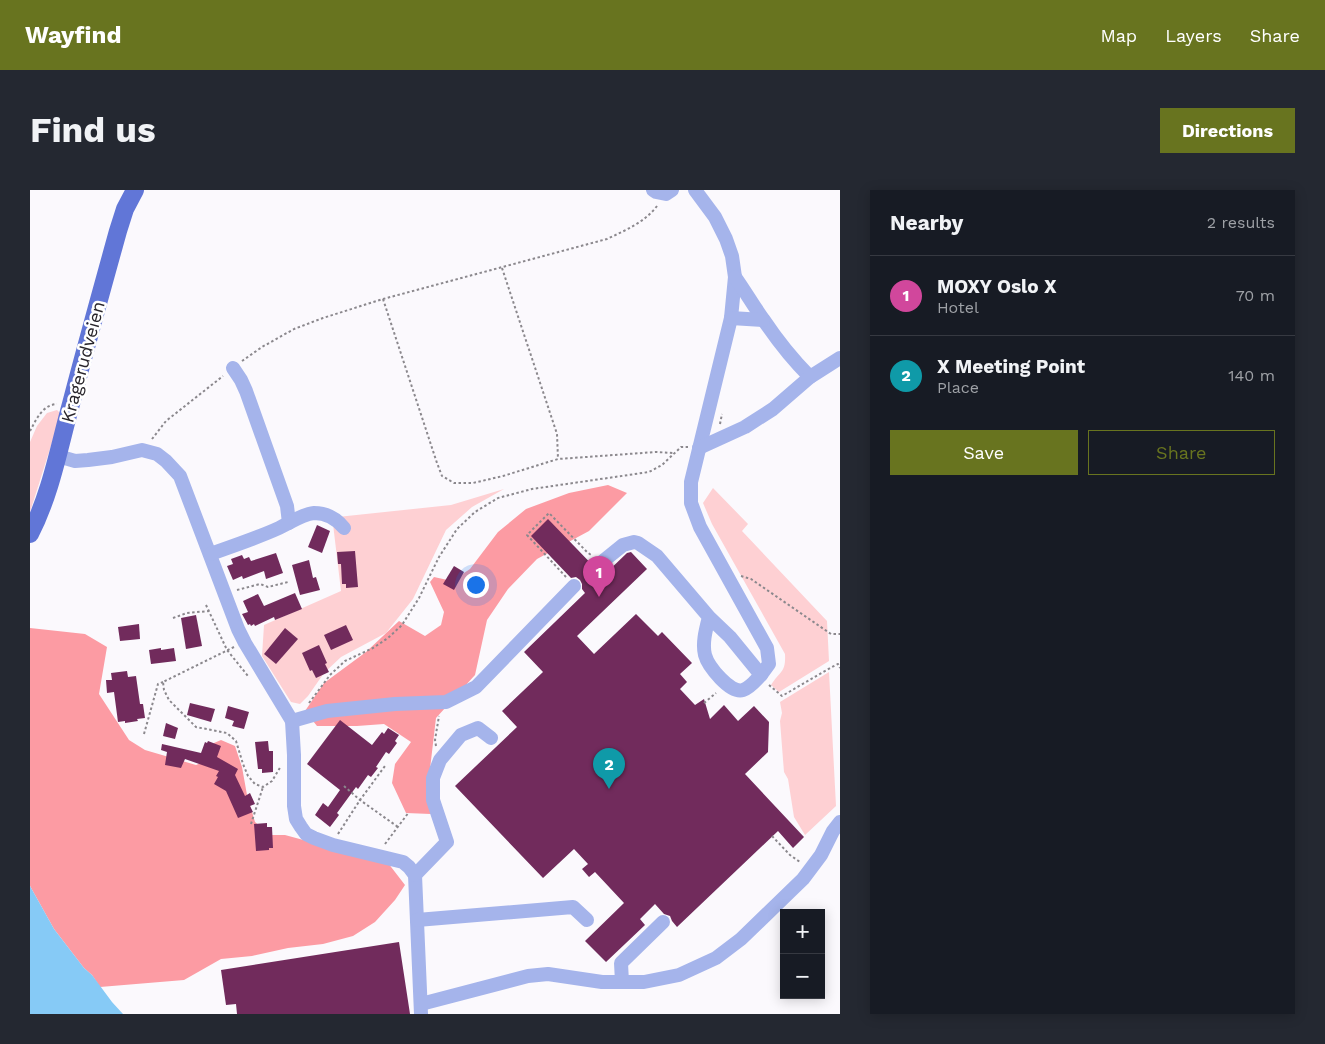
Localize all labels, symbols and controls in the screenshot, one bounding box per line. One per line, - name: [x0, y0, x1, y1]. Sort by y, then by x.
- text: Wayfind: [25, 21, 121, 49]
- text: Map: [1100, 25, 1137, 46]
- text: Layers: [1165, 25, 1222, 46]
- text: Share: [1250, 25, 1300, 46]
- button: Directions: [1160, 108, 1295, 153]
- text: Find us: [30, 109, 156, 151]
- text: Nearby: [890, 210, 963, 235]
- text: 2 results: [1207, 213, 1275, 232]
- text: MOXY Oslo X: [937, 275, 1057, 298]
- text: 1: [903, 286, 909, 305]
- text: 70 m: [1236, 286, 1275, 305]
- text: Hotel: [937, 298, 979, 317]
- street label: Kragerudveien: [56, 299, 109, 425]
- text: X Meeting Point: [937, 355, 1085, 378]
- text: 2: [901, 366, 911, 385]
- text: 140 m: [1228, 366, 1275, 385]
- text: Place: [937, 378, 979, 397]
- button: Save: [890, 430, 1078, 475]
- button: Share: [1088, 430, 1275, 475]
- pin: 1: [583, 556, 615, 597]
- your location: [463, 572, 489, 598]
- pin: 2: [593, 748, 625, 789]
- map controls: [780, 909, 825, 999]
- button: +: [780, 909, 825, 954]
- button: −: [780, 954, 825, 999]

